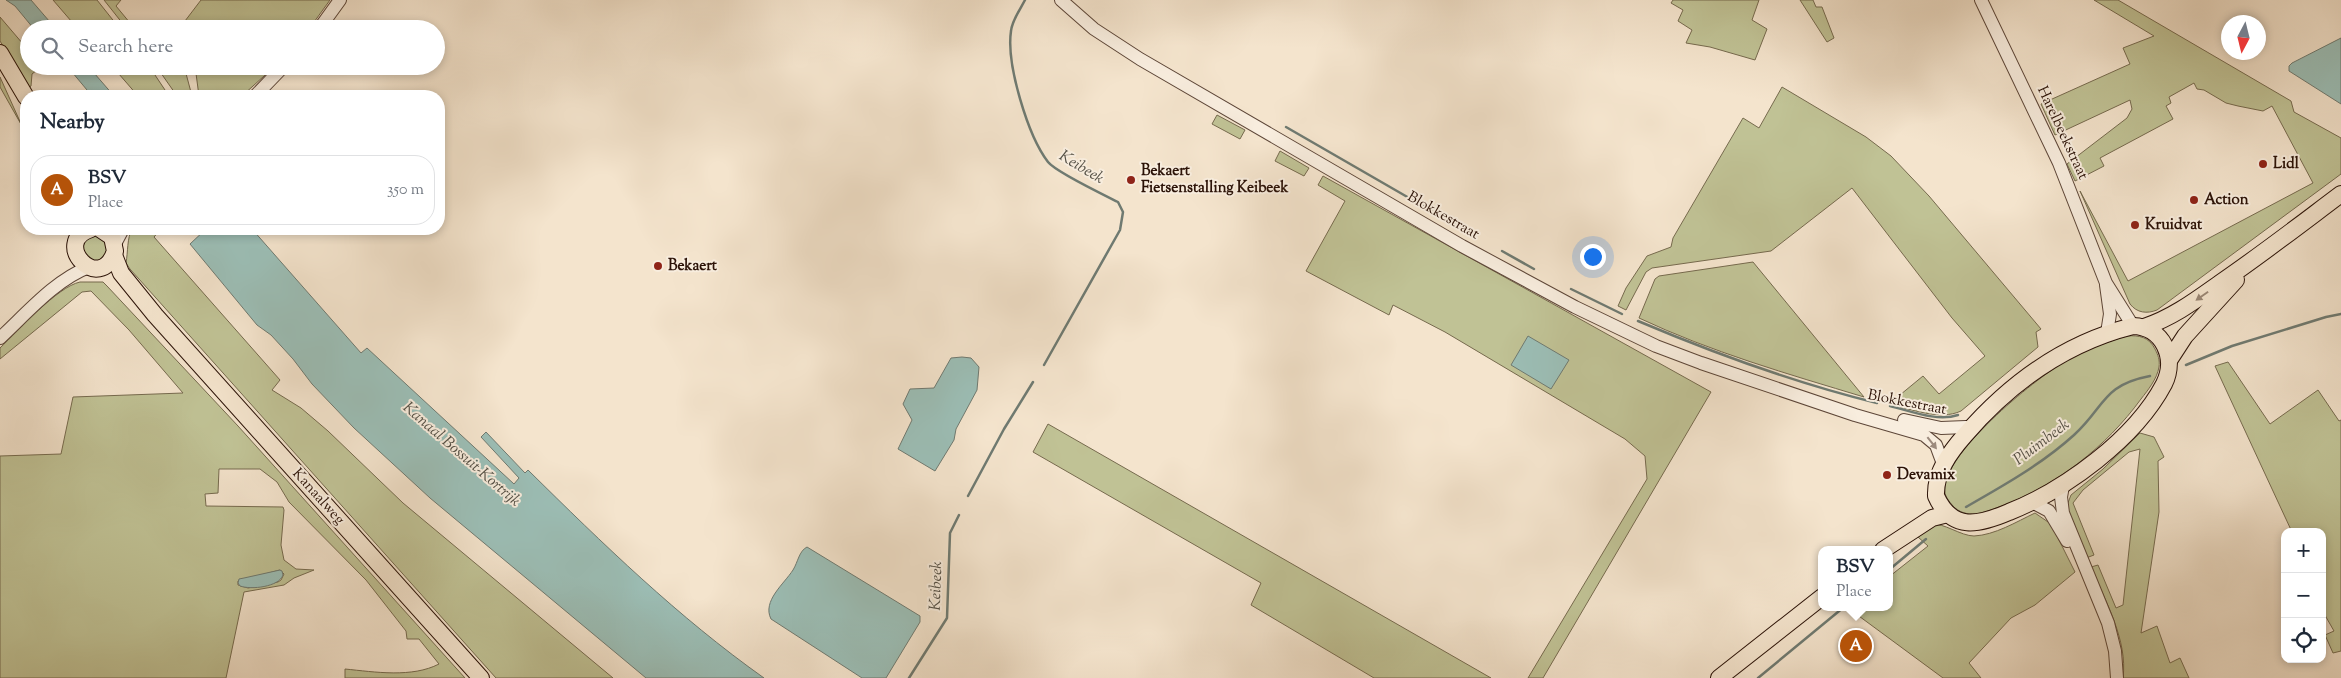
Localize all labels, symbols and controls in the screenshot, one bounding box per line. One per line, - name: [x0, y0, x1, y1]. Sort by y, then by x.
- north arrow: [2221, 15, 2266, 60]
- search box: [20, 20, 445, 75]
- icon: search: [38, 34, 66, 62]
- text: Search here: [78, 34, 173, 61]
- street label: Harelbeekstraat: [2031, 83, 2093, 183]
- text: Nearby: [40, 108, 105, 138]
- water label: Keibeek: [1054, 145, 1108, 191]
- place label: Lidl: [2273, 154, 2300, 175]
- marker: Lidl: [2257, 158, 2269, 170]
- place label: Bekaert Fietsenstalling Keibeek: [1141, 161, 1289, 199]
- text: BSV: [88, 165, 126, 192]
- marker: Bekaert Fietsenstalling Keibeek: [1125, 174, 1137, 186]
- text: A: [51, 179, 64, 202]
- text: 350 m: [387, 179, 424, 202]
- street label: Blokkestraat: [1403, 187, 1483, 245]
- place label: Action: [2204, 190, 2249, 211]
- text: Place: [88, 192, 123, 215]
- marker: Action: [2188, 194, 2200, 206]
- place label: Kruidvat: [2145, 215, 2203, 236]
- marker: Kruidvat: [2129, 219, 2141, 231]
- your location: [1580, 244, 1606, 270]
- place label: Bekaert: [668, 256, 718, 277]
- marker: Bekaert: [652, 260, 664, 272]
- one-way arrow: [2195, 291, 2209, 301]
- street label: Blokkestraat: [1866, 385, 1948, 421]
- water label: Kanaal Bossuit-Kortrijk: [397, 397, 525, 513]
- water label: Pluimbeek: [2009, 414, 2075, 472]
- one-way arrow: [1927, 437, 1938, 450]
- street label: Kanaalweg: [287, 464, 349, 530]
- place label: Devamix: [1897, 465, 1956, 486]
- marker: Devamix: [1881, 469, 1893, 481]
- map controls: [2281, 528, 2326, 663]
- button: +: [2281, 528, 2326, 573]
- popup: [1818, 546, 1893, 611]
- text: BSV: [1836, 554, 1875, 581]
- water label: Keibeek: [925, 561, 949, 611]
- button: −: [2281, 573, 2326, 618]
- text: Place: [1836, 581, 1872, 604]
- button: locate: [2281, 618, 2326, 663]
- pin: A: [1840, 627, 1872, 665]

